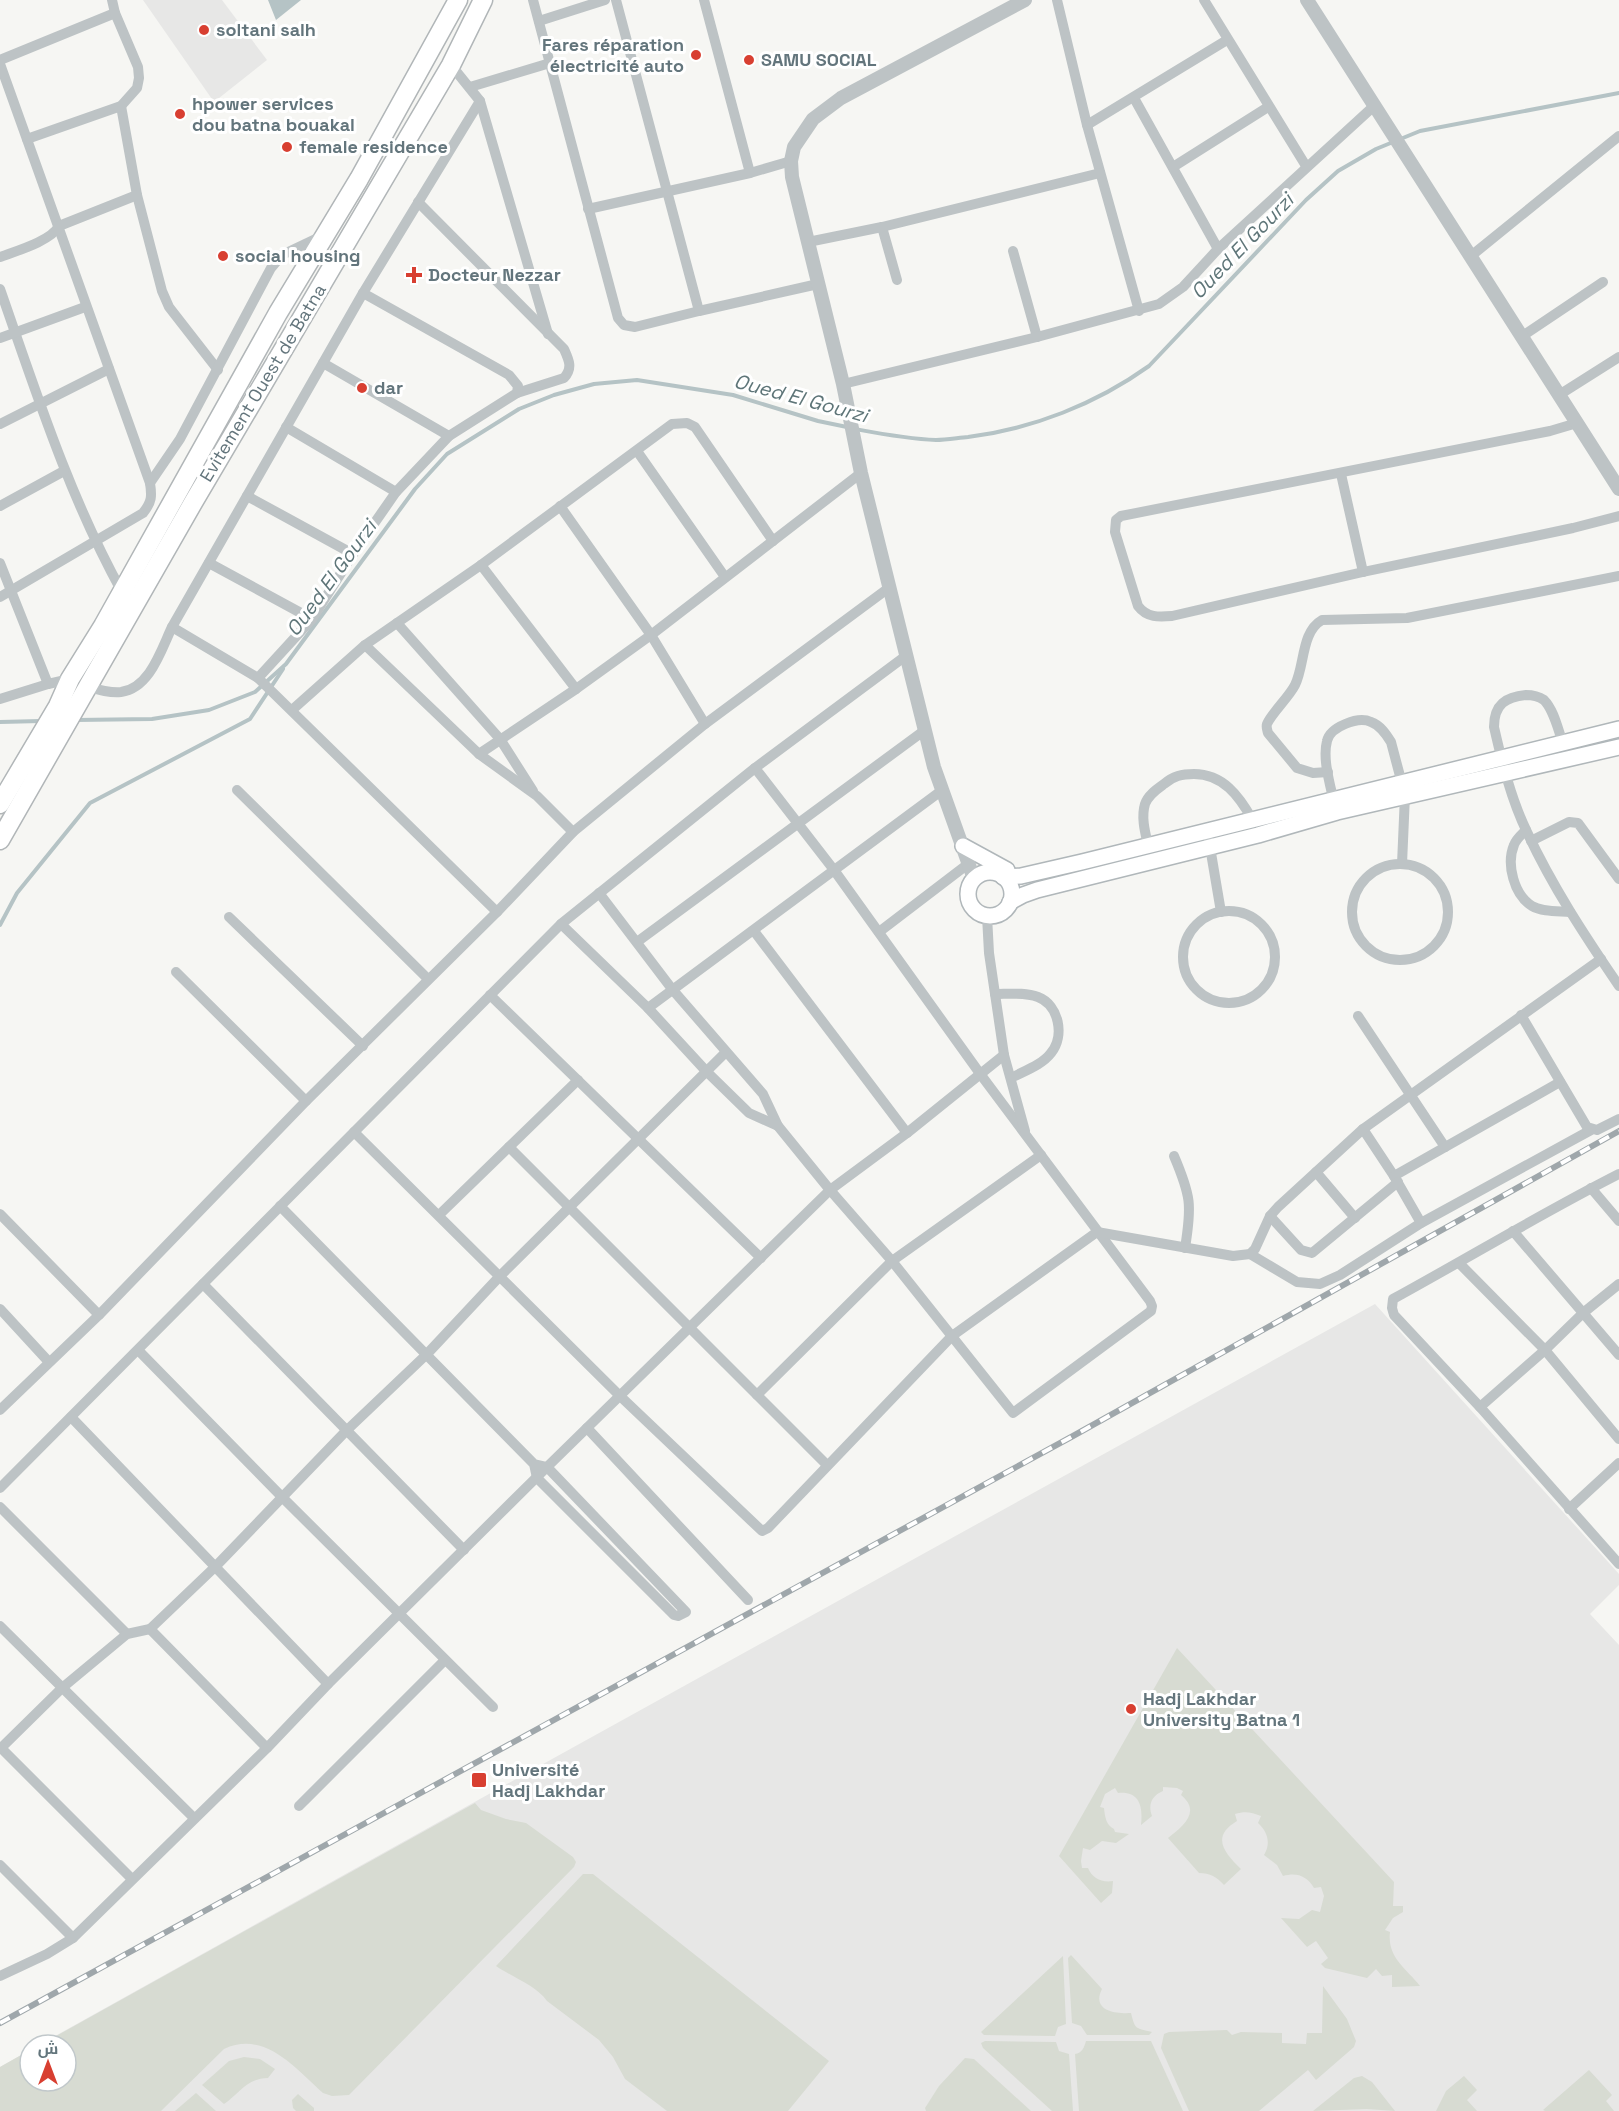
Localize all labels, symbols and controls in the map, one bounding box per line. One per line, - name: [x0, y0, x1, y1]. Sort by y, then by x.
- place label: soltani salh: [216, 18, 316, 41]
- marker: soltani salh: [197, 23, 211, 37]
- place label: Fares réparation électricité auto: [542, 33, 684, 77]
- marker: Fares réparation électricité auto: [689, 48, 703, 62]
- place label: SAMU SOCIAL: [761, 48, 877, 71]
- marker: SAMU SOCIAL: [742, 53, 756, 67]
- place label: hpower services dou batna bouakal: [192, 92, 355, 136]
- marker: hpower services dou batna bouakal: [173, 107, 187, 121]
- place label: female residence: [299, 135, 448, 158]
- marker: female residence: [280, 140, 294, 154]
- water label: Oued El Gourzi: [1185, 186, 1301, 304]
- place label: social housing: [235, 244, 361, 267]
- marker: social housing: [216, 249, 230, 263]
- place label: Docteur Nezzar: [428, 263, 561, 286]
- marker: Docteur Nezzar: [405, 266, 423, 284]
- street label: Evitement Ouest de Batna: [194, 280, 331, 486]
- water label: Oued El Gourzi: [731, 368, 873, 429]
- place label: dar: [374, 376, 403, 399]
- marker: dar: [355, 381, 369, 395]
- water label: Oued El Gourzi: [280, 513, 383, 641]
- place label: Hadj Lakhdar University Batna 1: [1143, 1687, 1300, 1731]
- marker: Hadj Lakhdar University Batna 1: [1124, 1702, 1138, 1716]
- place label: Université Hadj Lakhdar: [492, 1758, 605, 1802]
- marker: Université Hadj Lakhdar: [470, 1771, 488, 1789]
- north arrow: [18, 2033, 78, 2093]
- text: ش: [38, 2038, 58, 2059]

